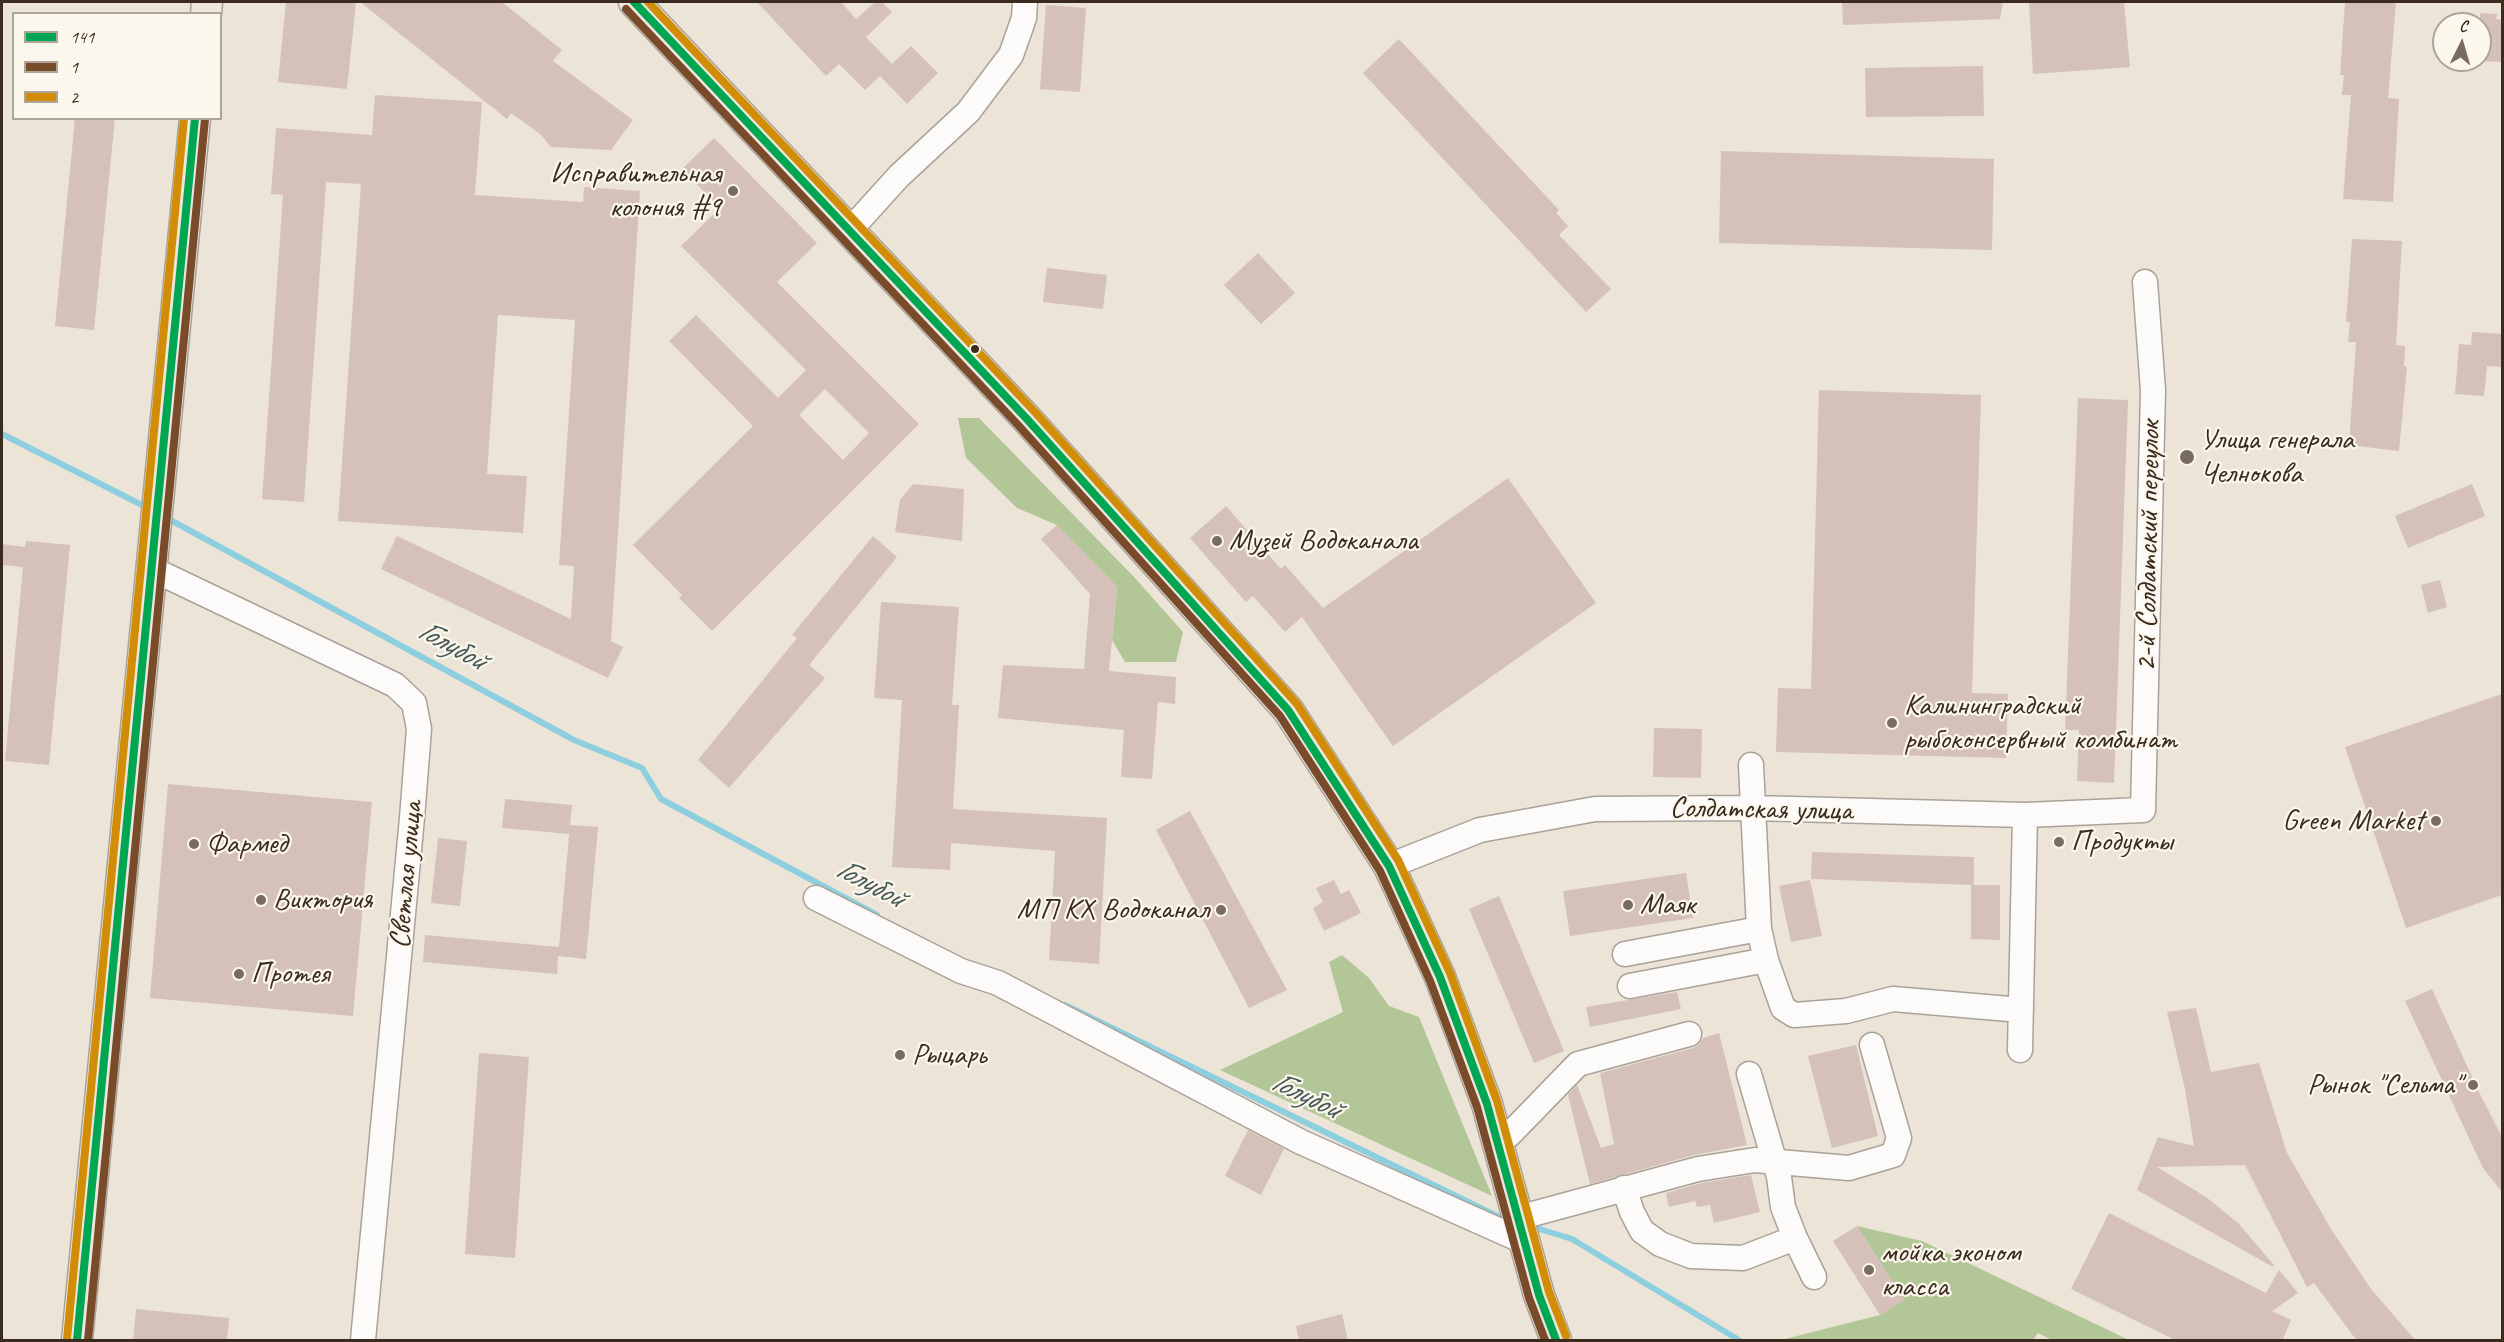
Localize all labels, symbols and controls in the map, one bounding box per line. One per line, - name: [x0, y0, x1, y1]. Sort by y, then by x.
- legend: [12, 12, 222, 120]
- north arrow: [2432, 12, 2492, 72]
- text: С: [2459, 16, 2468, 36]
- text: 141: [70, 26, 94, 48]
- text: 1: [70, 56, 78, 78]
- text: 2: [70, 86, 78, 108]
- place label: Исправительная колония #9: [550, 156, 721, 226]
- marker: Исправительная колония #9: [726, 184, 740, 198]
- unlabelled marker: [969, 343, 981, 355]
- street label: 2-й Солдатский переулок: [2129, 420, 2169, 672]
- place label: Улица генерала Челнокова: [2200, 422, 2354, 492]
- marker: Улица генерала Челнокова: [2178, 448, 2196, 466]
- place label: Музей Водоканала: [1229, 523, 1418, 559]
- marker: Музей Водоканала: [1210, 534, 1224, 548]
- water label: Голубой: [411, 612, 493, 680]
- place label: Калининградский рыбоконсервный комбинат: [1904, 688, 2177, 758]
- marker: Калининградский рыбоконсервный комбинат: [1885, 716, 1899, 730]
- street label: Солдатская улица: [1669, 790, 1853, 830]
- street label: Светлая улица: [383, 800, 431, 950]
- place label: Green Market: [2282, 803, 2424, 839]
- marker: Green Market: [2429, 814, 2443, 828]
- place label: Продукты: [2071, 824, 2173, 860]
- place label: Фармед: [206, 826, 287, 862]
- marker: Продукты: [2052, 835, 2066, 849]
- marker: Фармед: [187, 837, 201, 851]
- water label: Голубой: [829, 850, 911, 918]
- place label: Виктория: [273, 882, 372, 918]
- place label: Маяк: [1640, 887, 1695, 923]
- place label: МП КХ Водоканал: [1017, 892, 1209, 928]
- marker: Виктория: [254, 893, 268, 907]
- marker: Маяк: [1621, 898, 1635, 912]
- marker: МП КХ Водоканал: [1214, 903, 1228, 917]
- place label: Протея: [251, 956, 329, 992]
- marker: Протея: [232, 967, 246, 981]
- place label: Рыцарь: [912, 1037, 986, 1073]
- marker: Рыцарь: [893, 1048, 907, 1062]
- water label: Голубой: [1265, 1063, 1347, 1129]
- place label: Рынок "Сельма": [2307, 1067, 2461, 1103]
- marker: Рынок "Сельма": [2466, 1078, 2480, 1092]
- place label: мойка эконом класса: [1881, 1235, 2020, 1306]
- marker: мойка эконом класса: [1862, 1263, 1876, 1277]

